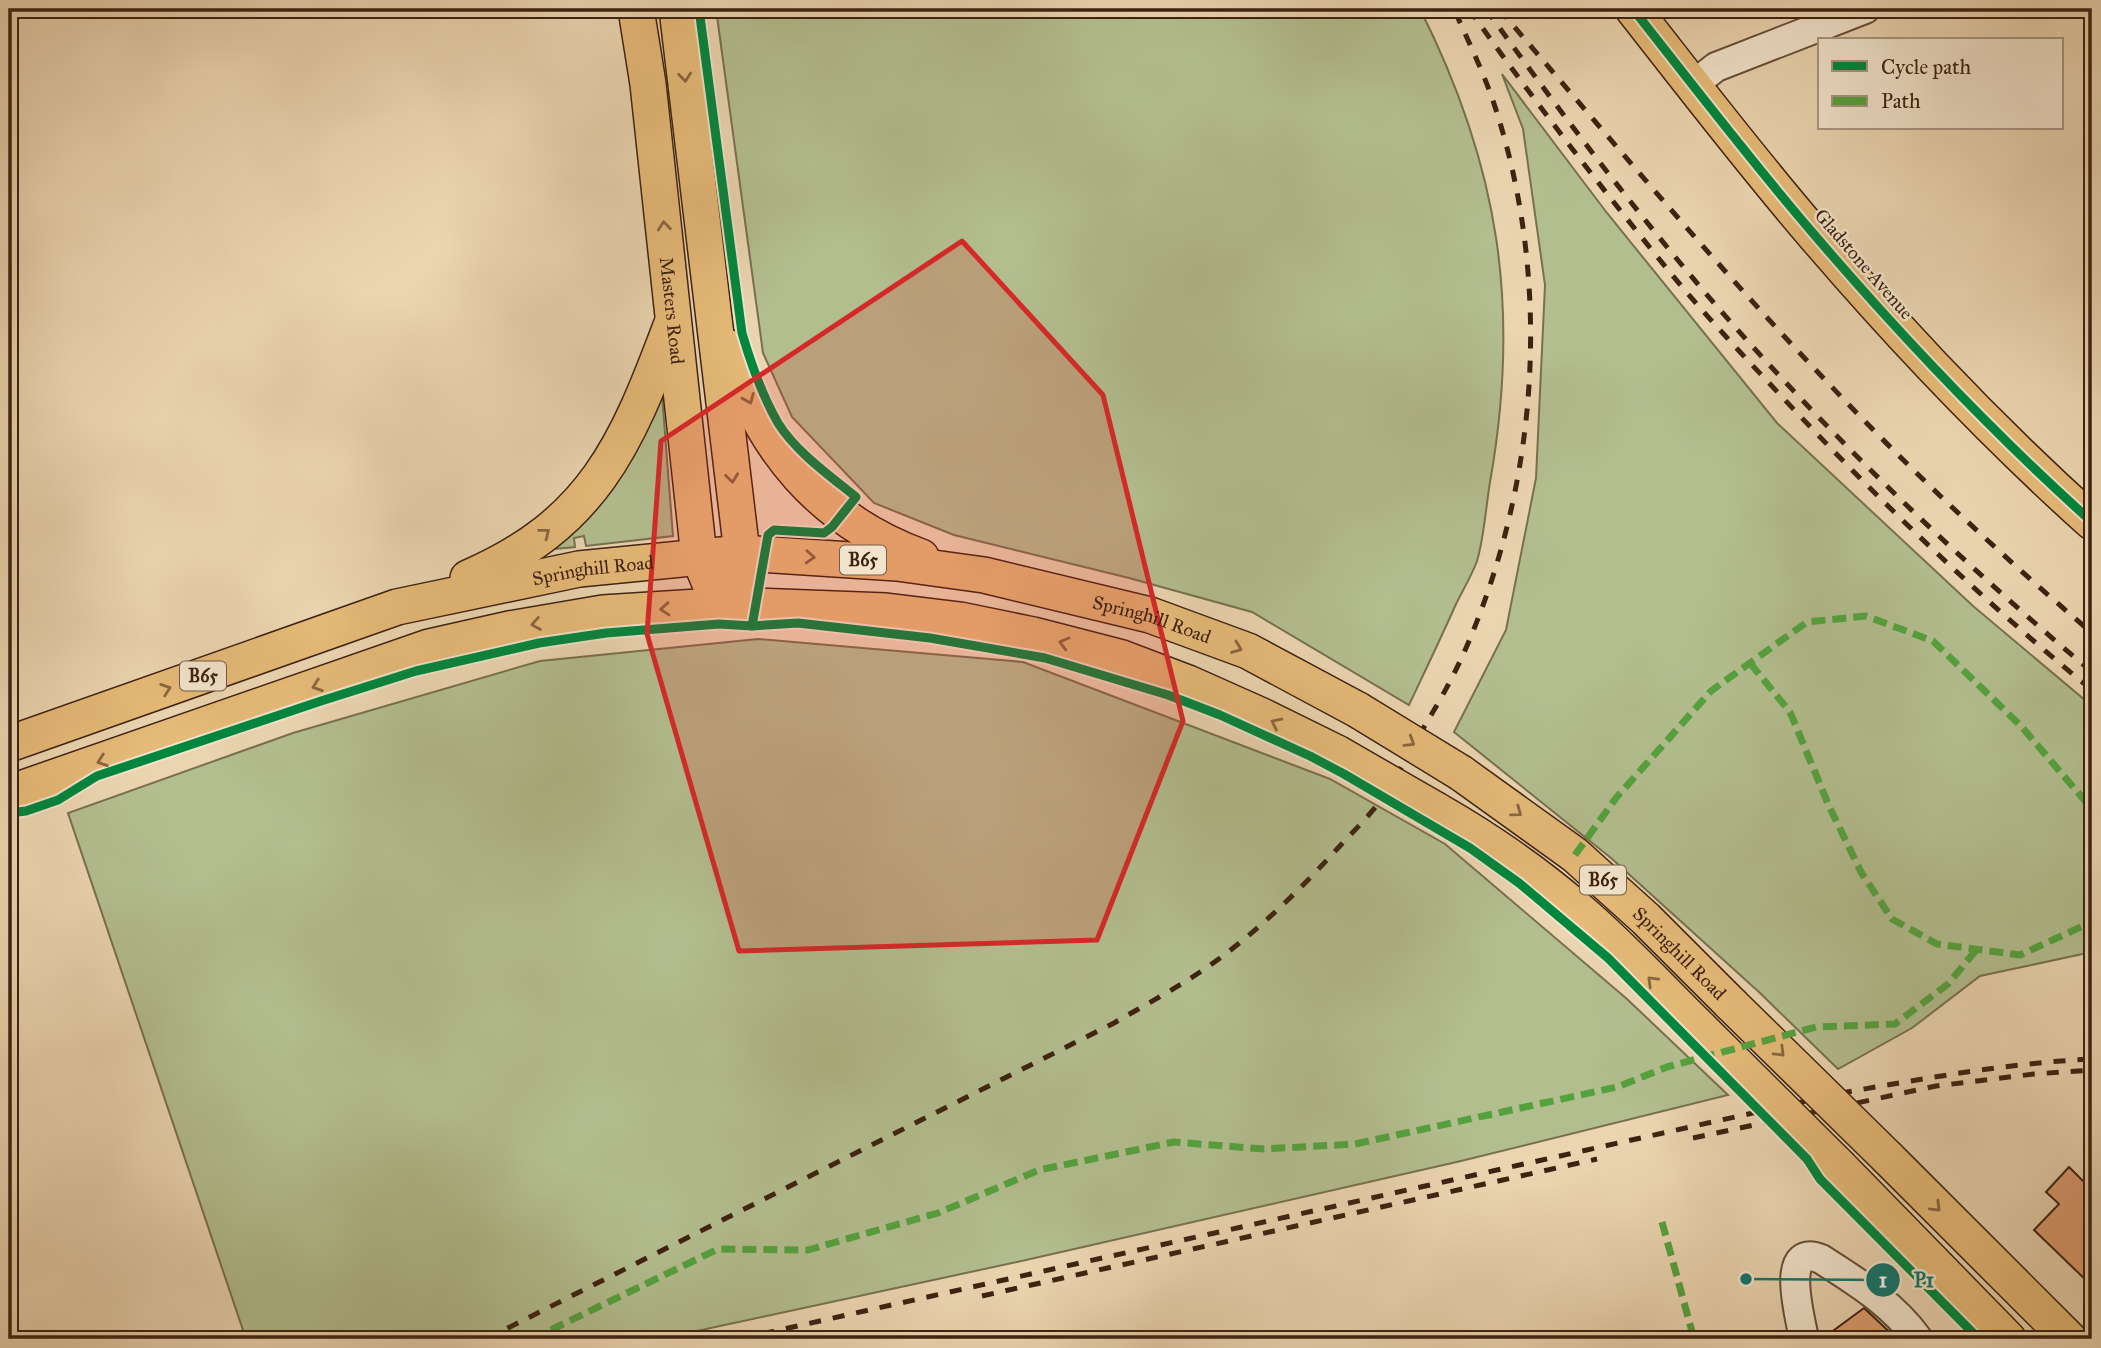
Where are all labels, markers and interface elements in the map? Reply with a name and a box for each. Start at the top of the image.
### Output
legend [1818,38,2062,130]
text: Cycle path [1881,54,1972,80]
one-way arrow [677,71,692,82]
text: Path [1881,88,1921,114]
street label: Gladstone Avenue [1810,204,1918,324]
one-way arrow [657,220,672,231]
street label: Masters Road [655,256,690,366]
one-way arrow [741,392,755,405]
one-way arrow [725,472,740,484]
one-way arrow [537,529,549,542]
road number: B65 [840,546,886,574]
one-way arrow [805,549,816,564]
street label: Springhill Road [530,550,655,590]
street label: Springhill Road [1091,590,1215,648]
one-way arrow [659,601,670,616]
one-way arrow [530,616,542,631]
one-way arrow [1058,637,1070,651]
one-way arrow [1230,639,1242,653]
road number: B65 [180,662,226,690]
one-way arrow [312,678,324,692]
one-way arrow [159,683,171,697]
one-way arrow [1271,717,1283,731]
one-way arrow [1402,733,1415,746]
one-way arrow [97,753,109,767]
one-way arrow [1509,804,1522,816]
road number: B65 [1580,866,1626,894]
street label: Springhill Road [1628,902,1732,1005]
one-way arrow [1647,976,1660,989]
one-way arrow [1772,1043,1785,1056]
one-way arrow [1928,1198,1941,1211]
callout: P1 [1865,1259,1949,1301]
text: 1 [1879,1267,1887,1293]
text: P1 [1914,1267,1934,1293]

